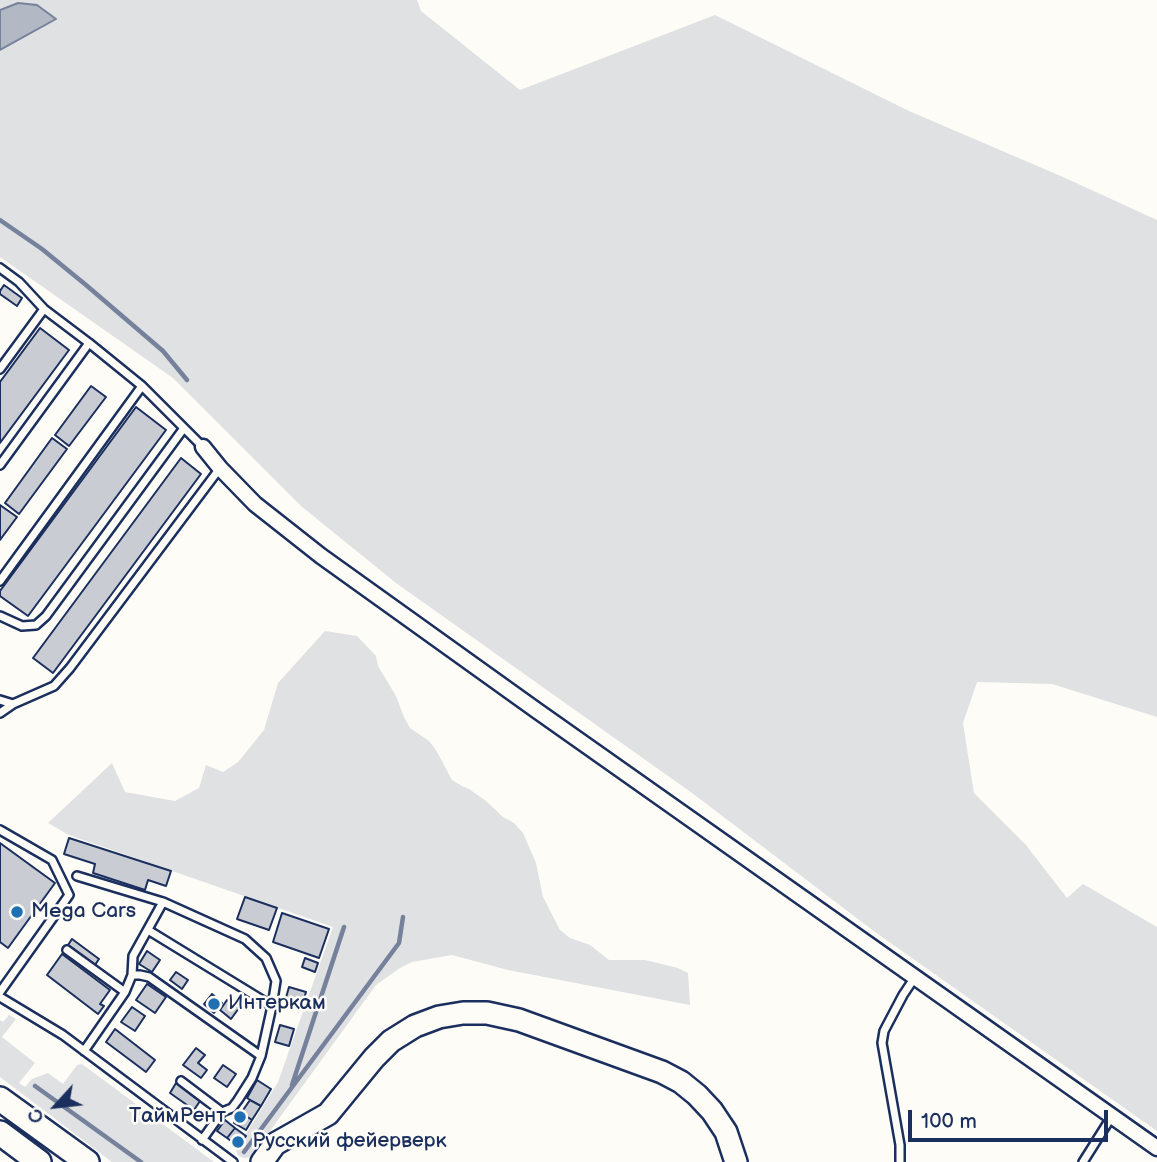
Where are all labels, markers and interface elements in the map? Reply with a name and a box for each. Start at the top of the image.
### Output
place label: Mega Cars [31,899,136,925]
marker: Mega Cars [9,904,25,920]
place label: Интеркам [228,991,326,1017]
marker: Интеркам [206,996,222,1012]
north arrow [21,1071,91,1141]
scale bar [912,1096,1112,1140]
place label: ТаймРент [129,1104,226,1130]
text: С [24,1105,50,1127]
marker: ТаймРент [232,1109,248,1125]
text: 100 m [921,1109,977,1134]
place label: Русский фейерверк [252,1129,447,1155]
marker: Русский фейерверк [230,1134,246,1150]

